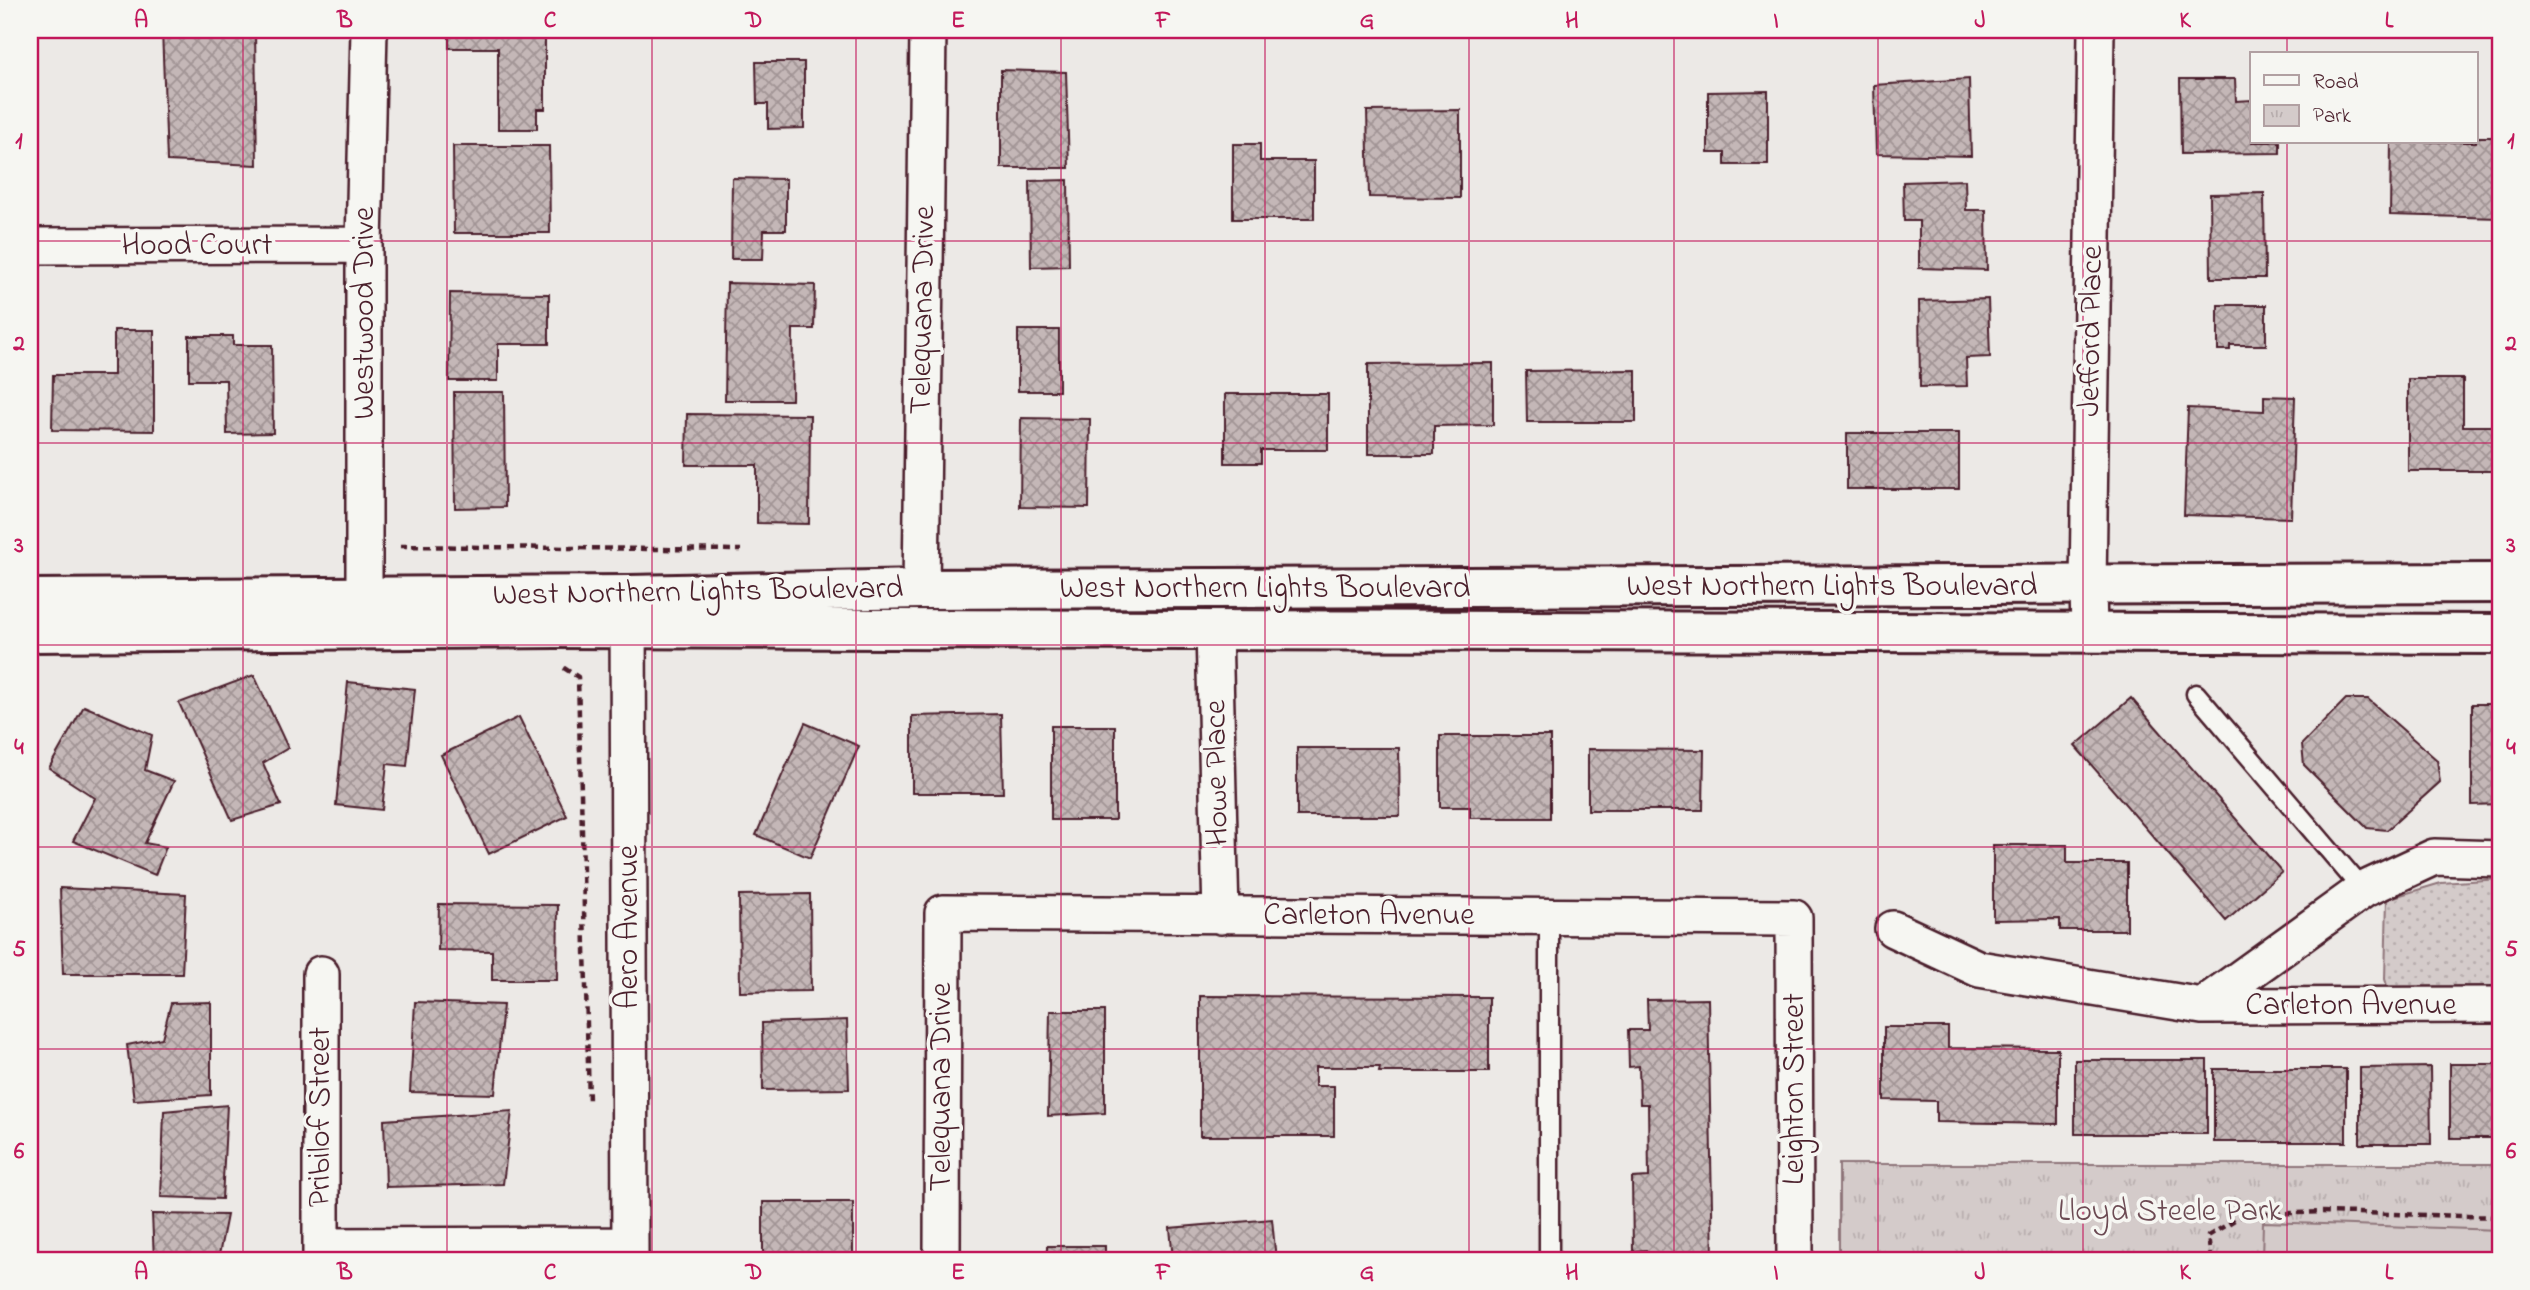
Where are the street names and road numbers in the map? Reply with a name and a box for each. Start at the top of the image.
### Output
street label: Telequana Drive [899,204,949,415]
street label: Westwood Drive [342,206,389,419]
street label: Hood Court [122,223,273,270]
street label: Jefford Place [2067,244,2117,417]
street label: West Northern Lights Boulevard [1627,564,2037,611]
street label: West Northern Lights Boulevard [492,566,904,620]
street label: West Northern Lights Boulevard [1060,566,1470,613]
street label: Howe Place [1193,699,1243,847]
street label: Aero Avenue [606,844,653,1009]
street label: Carleton Avenue [1263,893,1475,940]
street label: Telequana Drive [919,982,966,1192]
street label: Carleton Avenue [2245,983,2457,1030]
street label: Leighton Street [1772,993,1819,1185]
street label: Pribilof Street [298,1027,345,1207]

